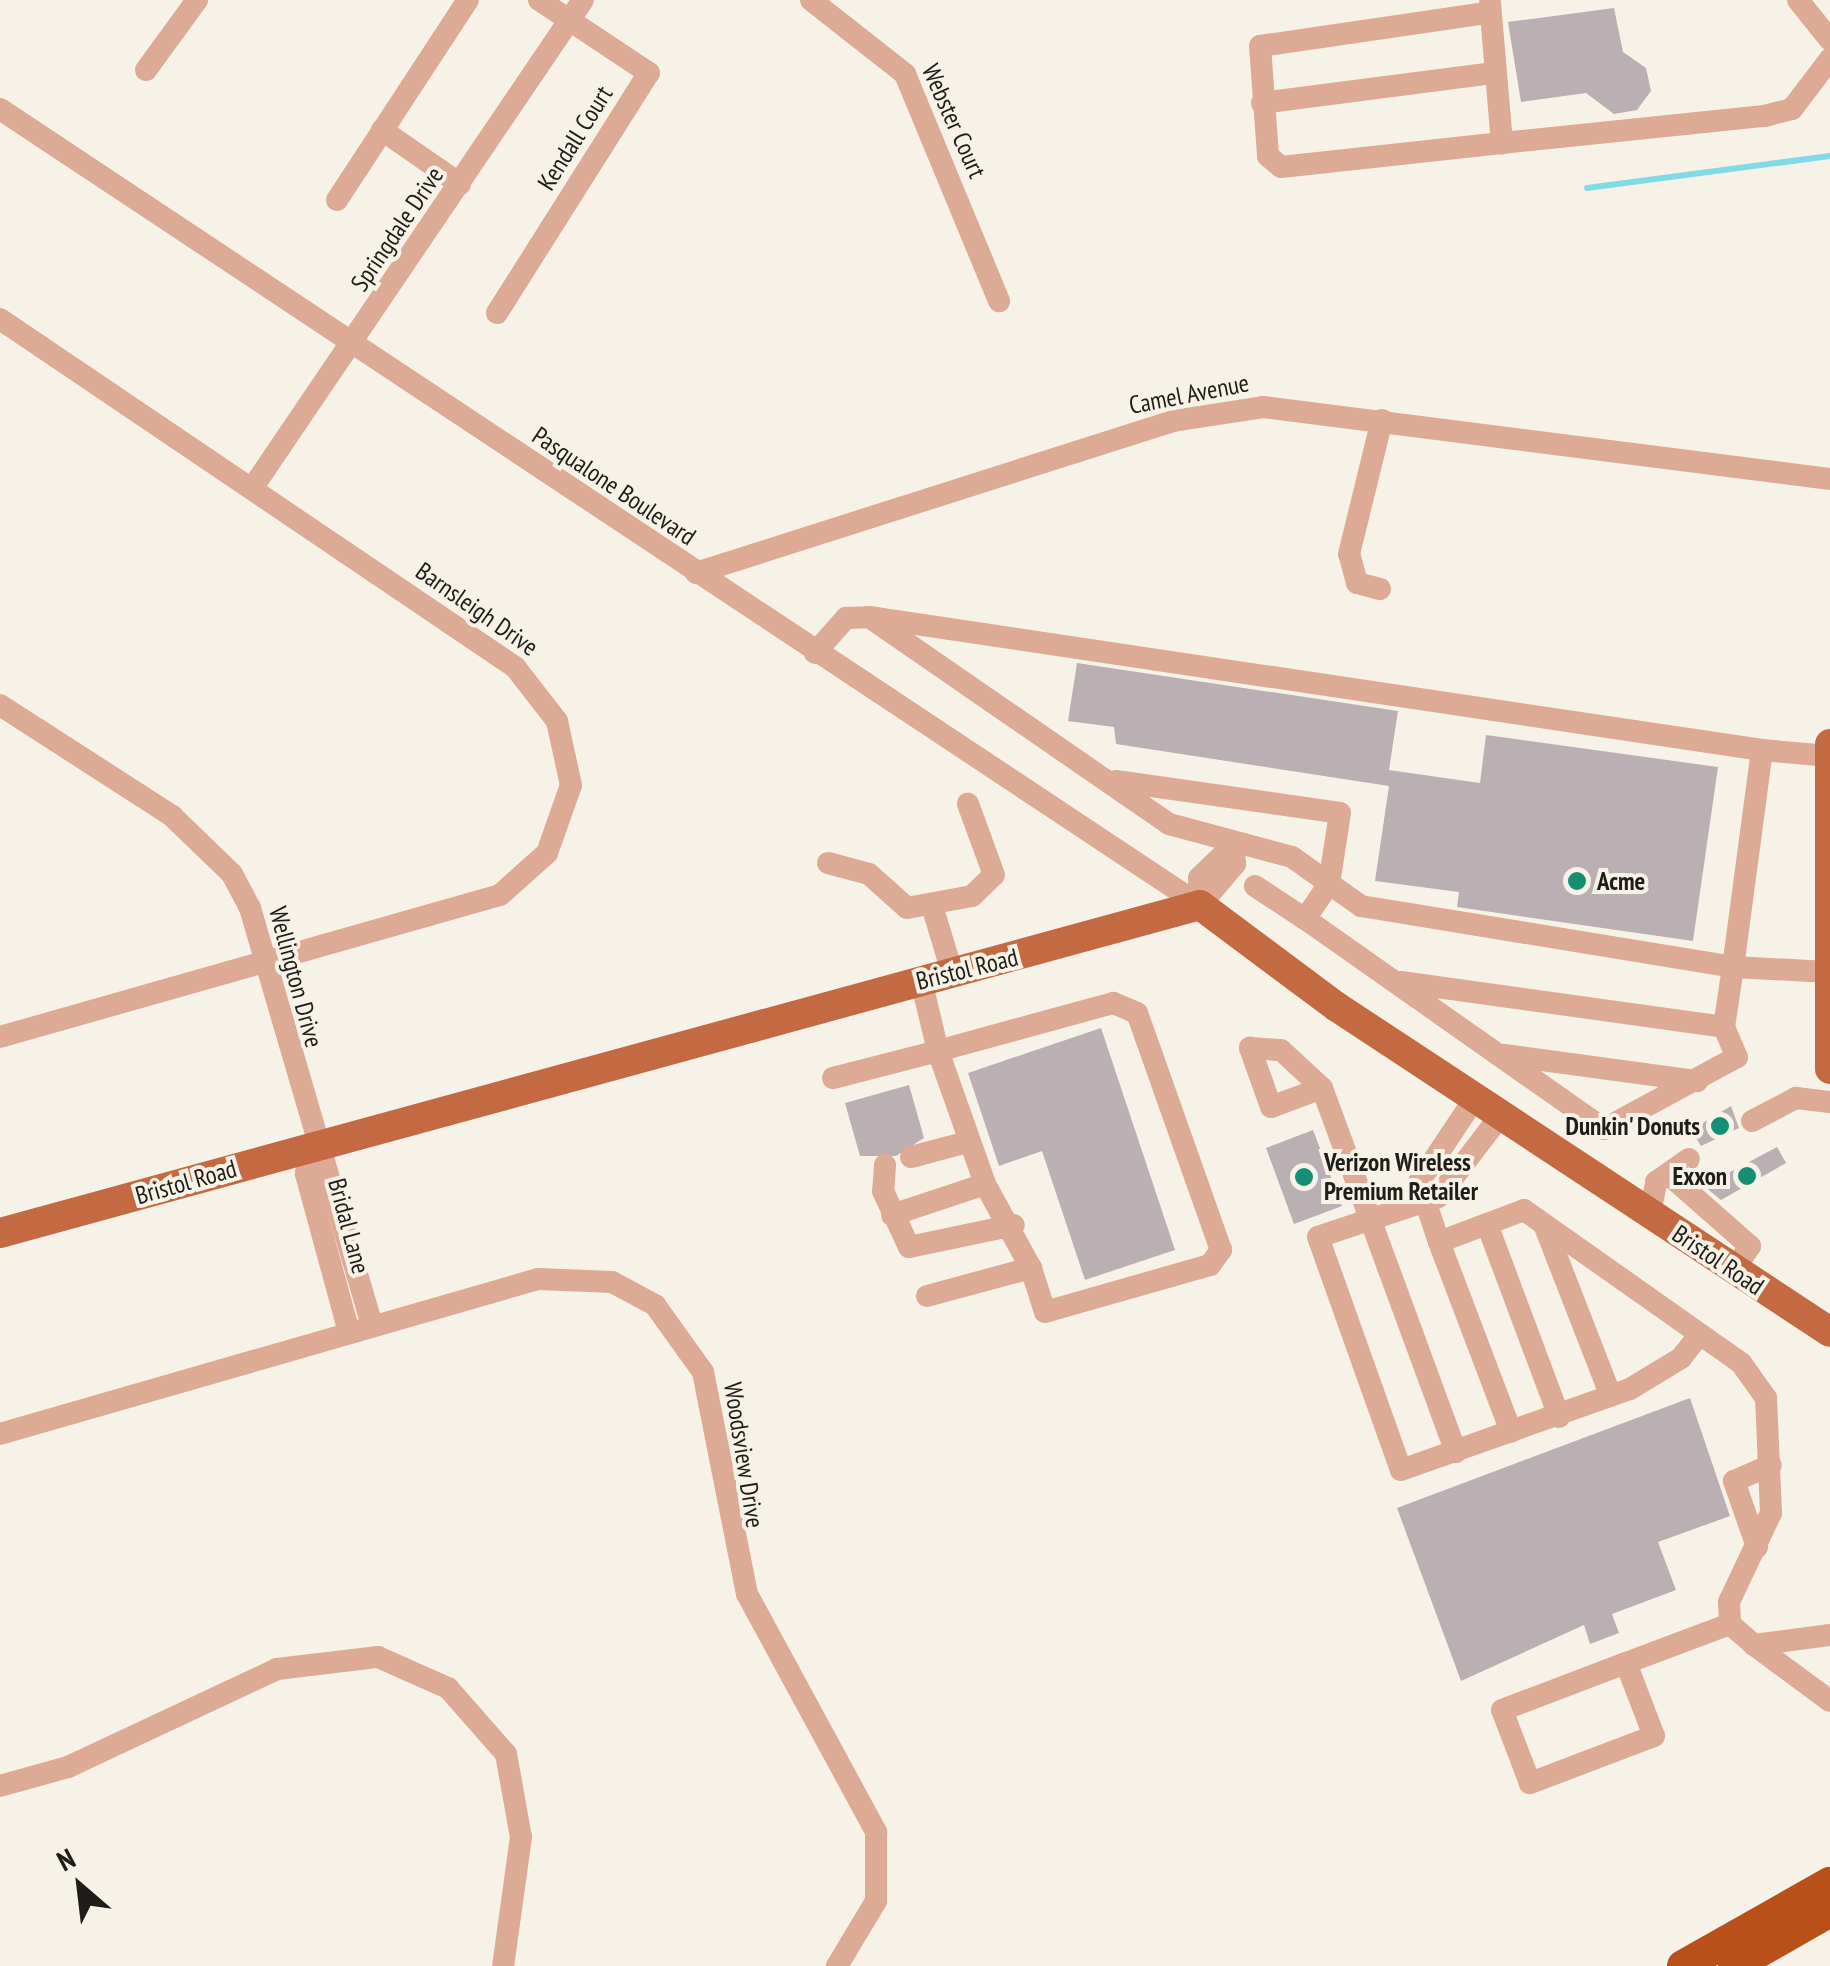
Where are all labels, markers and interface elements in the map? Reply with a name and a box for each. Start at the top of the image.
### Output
street label: Webster Court [916,59,992,183]
street label: Kendall Court [531,80,619,196]
street label: Springdale Drive [344,161,450,297]
street label: Camel Avenue [1126,368,1252,420]
street label: Pasqualone Boulevard [527,420,701,552]
street label: Barnsleigh Drive [410,556,544,662]
place label: Acme [1597,866,1645,896]
marker: Acme [1566,870,1588,892]
street label: Wellington Drive [263,903,329,1051]
street label: Bristol Road [913,942,1021,996]
place label: Dunkin' Donuts [1564,1111,1700,1141]
marker: Dunkin' Donuts [1709,1115,1731,1137]
place label: Verizon Wireless Premium Retailer [1324,1148,1478,1207]
street label: Bristol Road [132,1153,240,1211]
place label: Exxon [1673,1161,1727,1191]
marker: Exxon [1736,1165,1758,1187]
marker: Verizon Wireless Premium Retailer [1293,1166,1315,1188]
street label: Bridal Lane [322,1175,376,1277]
street label: Bristol Road [1667,1219,1769,1301]
street label: Woodsview Drive [718,1380,770,1530]
north arrow [30,1836,130,1936]
text: N [50,1839,81,1879]

